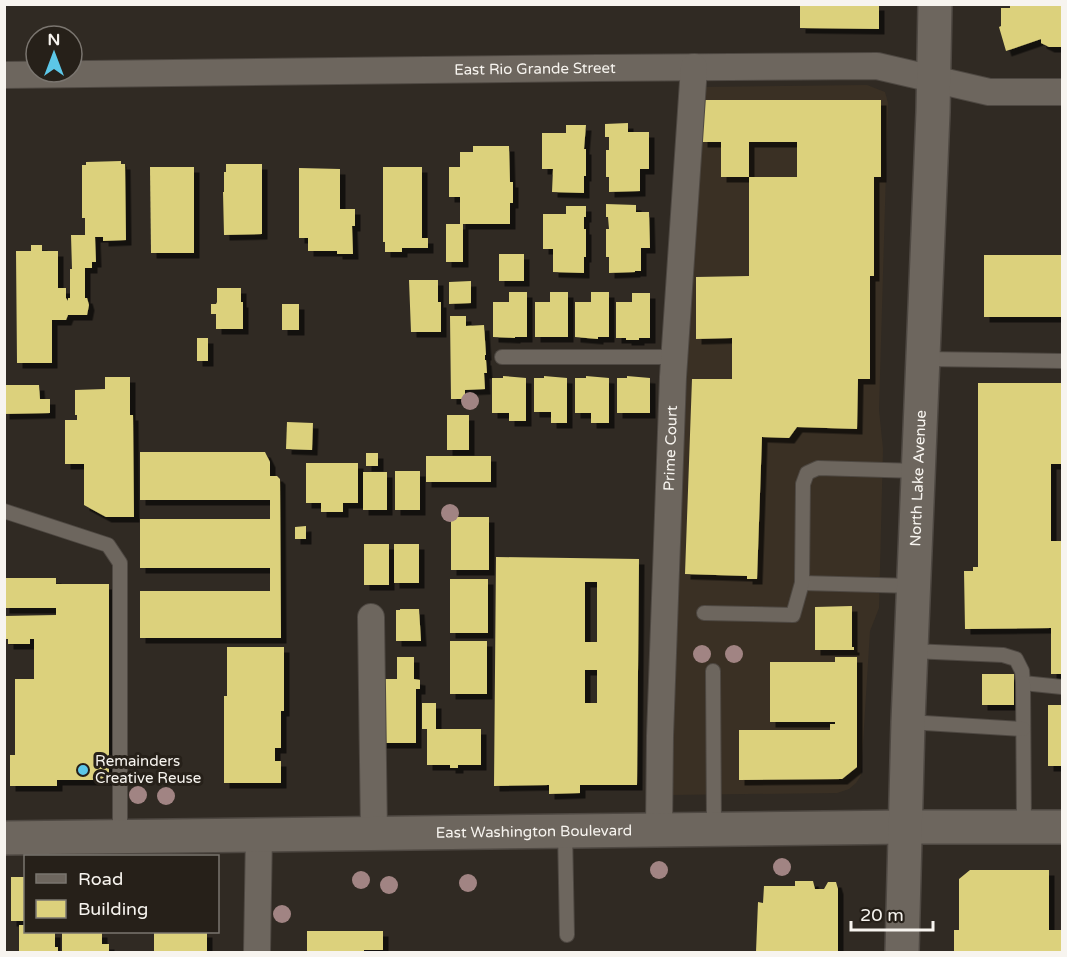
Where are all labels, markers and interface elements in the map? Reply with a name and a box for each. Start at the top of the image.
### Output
north arrow [24,24,84,84]
text: N [48,30,60,50]
street label: East Rio Grande Street [454,59,616,79]
street label: Prime Court [660,405,681,491]
street label: North Lake Avenue [906,410,930,547]
place label: Remainders Creative Reuse [95,752,201,787]
marker: Remainders Creative Reuse [76,763,90,777]
street label: East Washington Boulevard [436,821,632,842]
legend [24,855,219,933]
text: Road [78,868,123,890]
scale bar [851,894,934,932]
text: Building [78,898,148,920]
text: 20 m [860,904,904,926]

